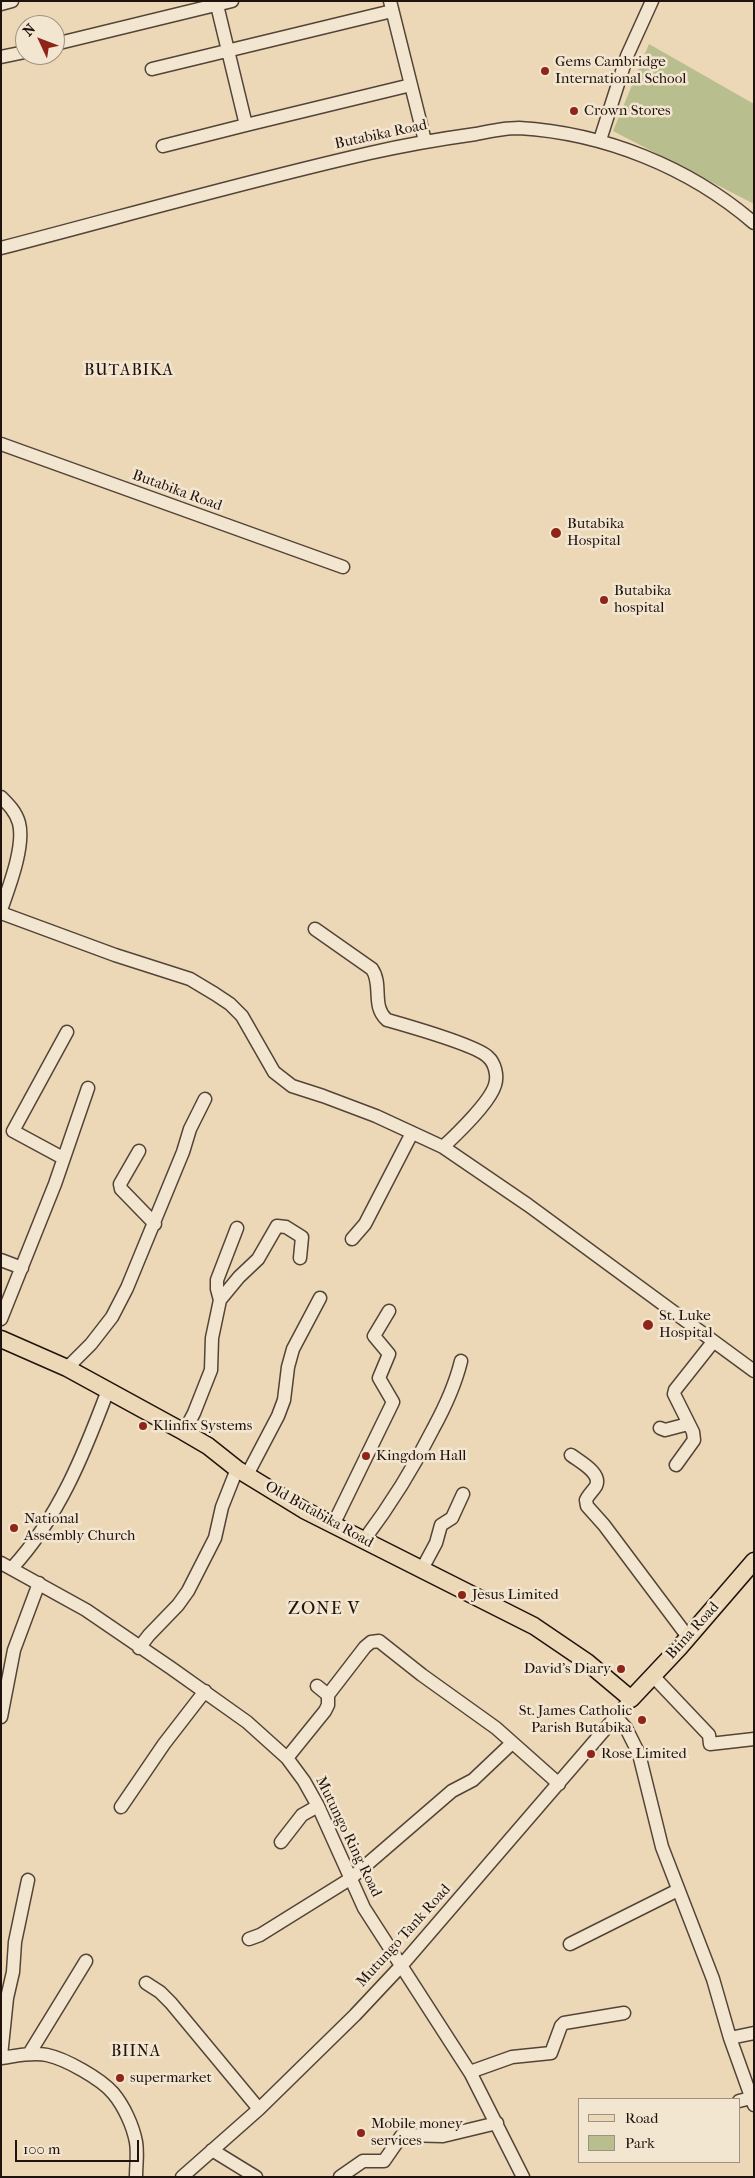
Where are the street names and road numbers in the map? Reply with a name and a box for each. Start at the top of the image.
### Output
street label: Butabika Road [333,116,429,154]
street label: Butabika Road [130,466,224,516]
street label: Old Butabika Road [262,1478,376,1552]
street label: Biina Road [663,1599,723,1663]
street label: Mutungo Ring Road [311,1774,385,1900]
street label: Mutungo Tank Road [353,1881,455,1991]

